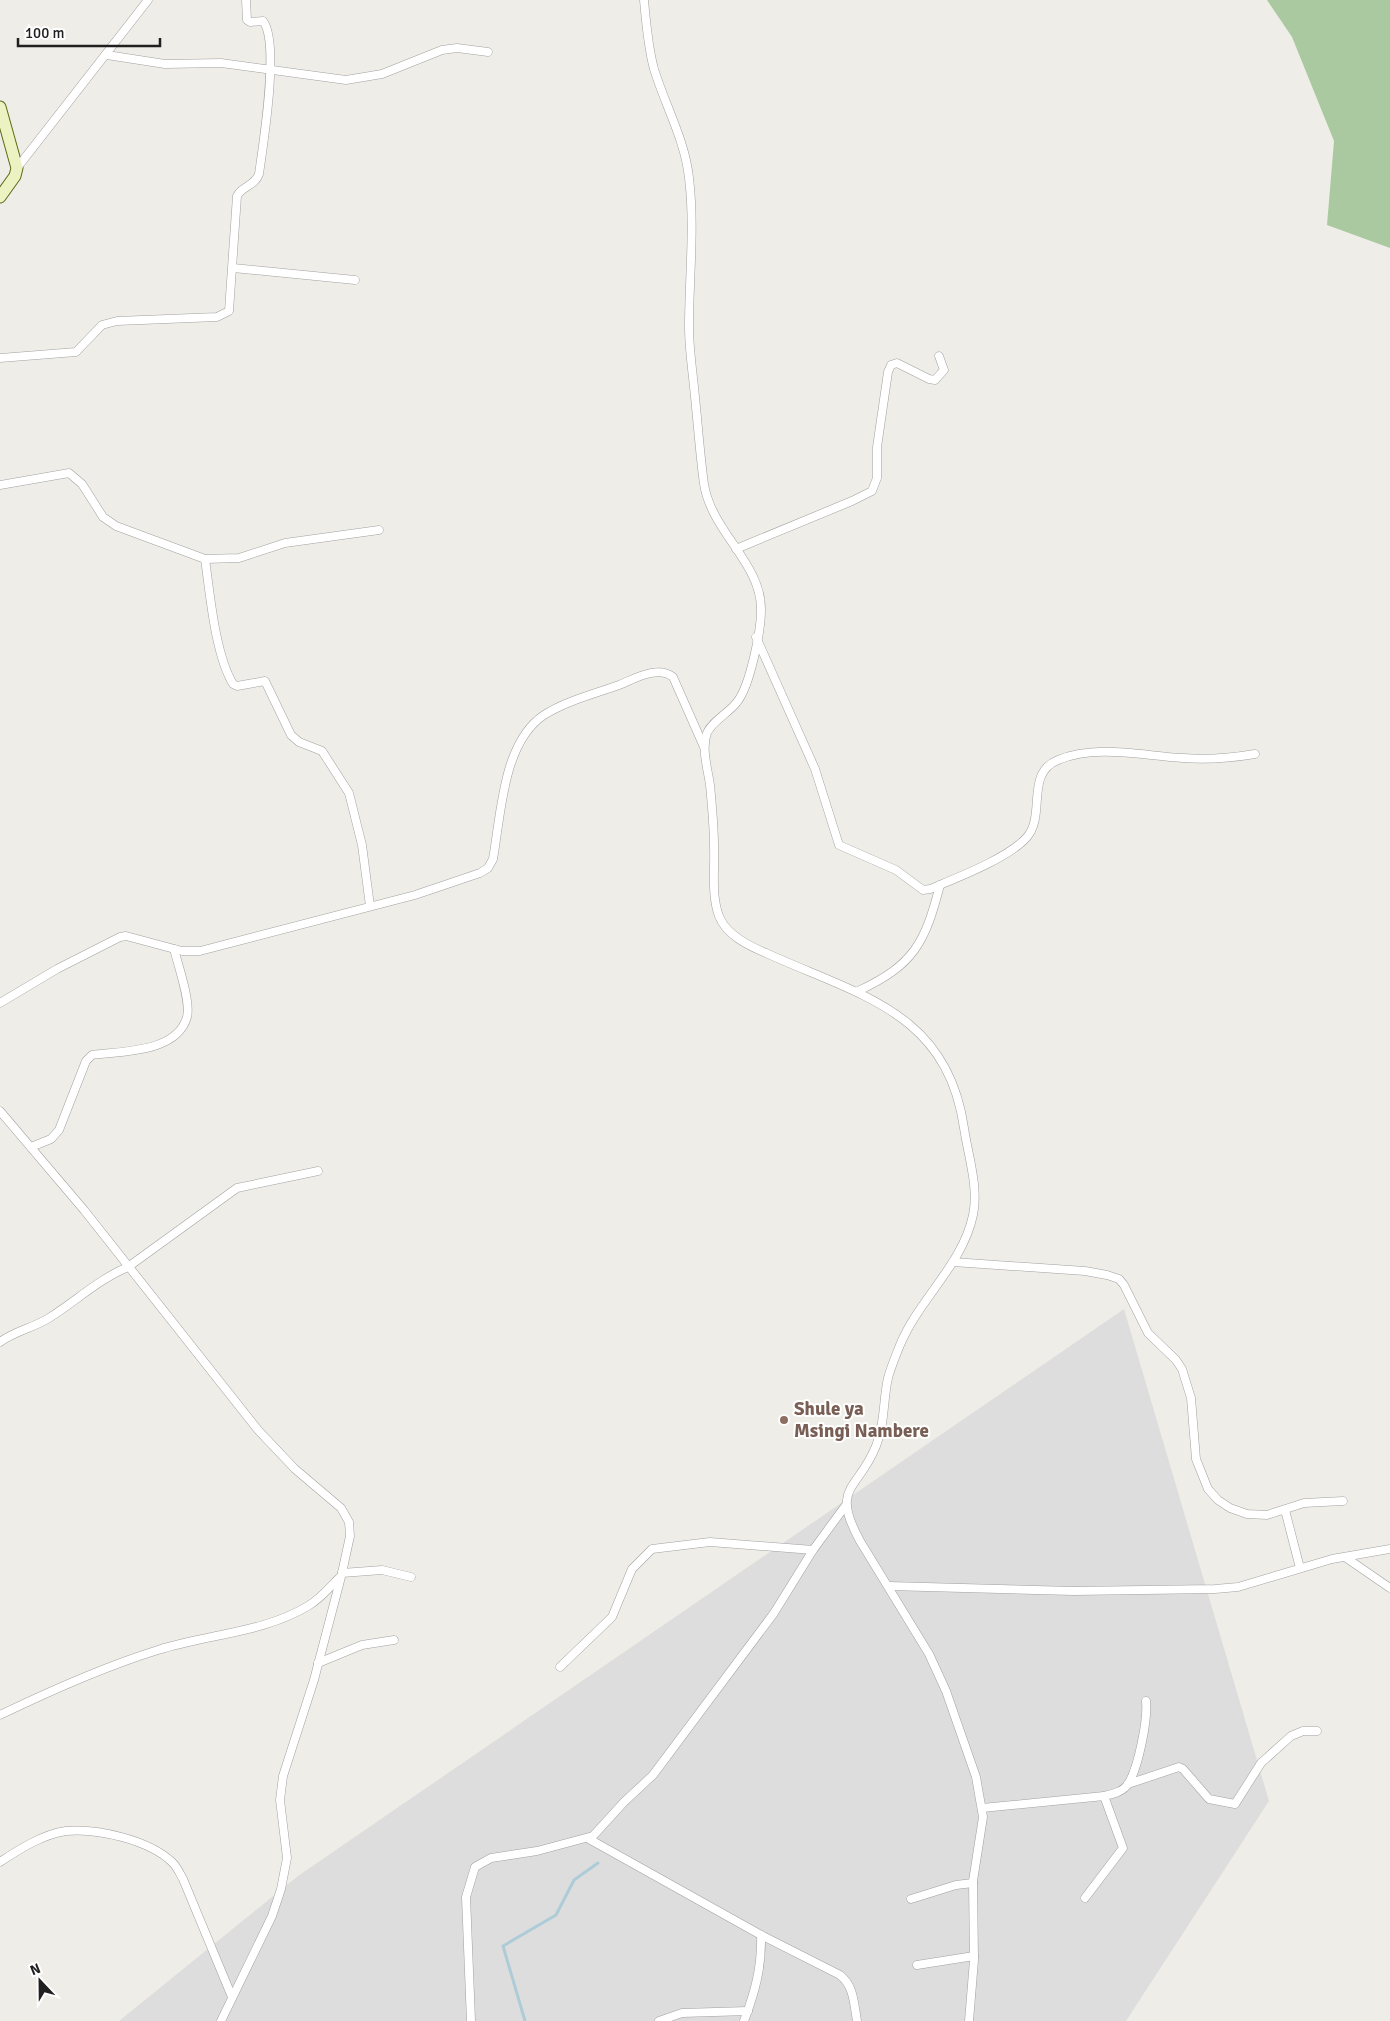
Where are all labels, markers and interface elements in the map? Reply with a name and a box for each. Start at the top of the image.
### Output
scale bar [18,15,160,47]
text: 100 m [25,24,65,42]
place label: Shule ya Msingi Nambere [794,1397,929,1443]
marker: Shule ya Msingi Nambere [778,1414,790,1426]
north arrow [15,1956,65,2006]
text: N [28,1960,43,1979]

